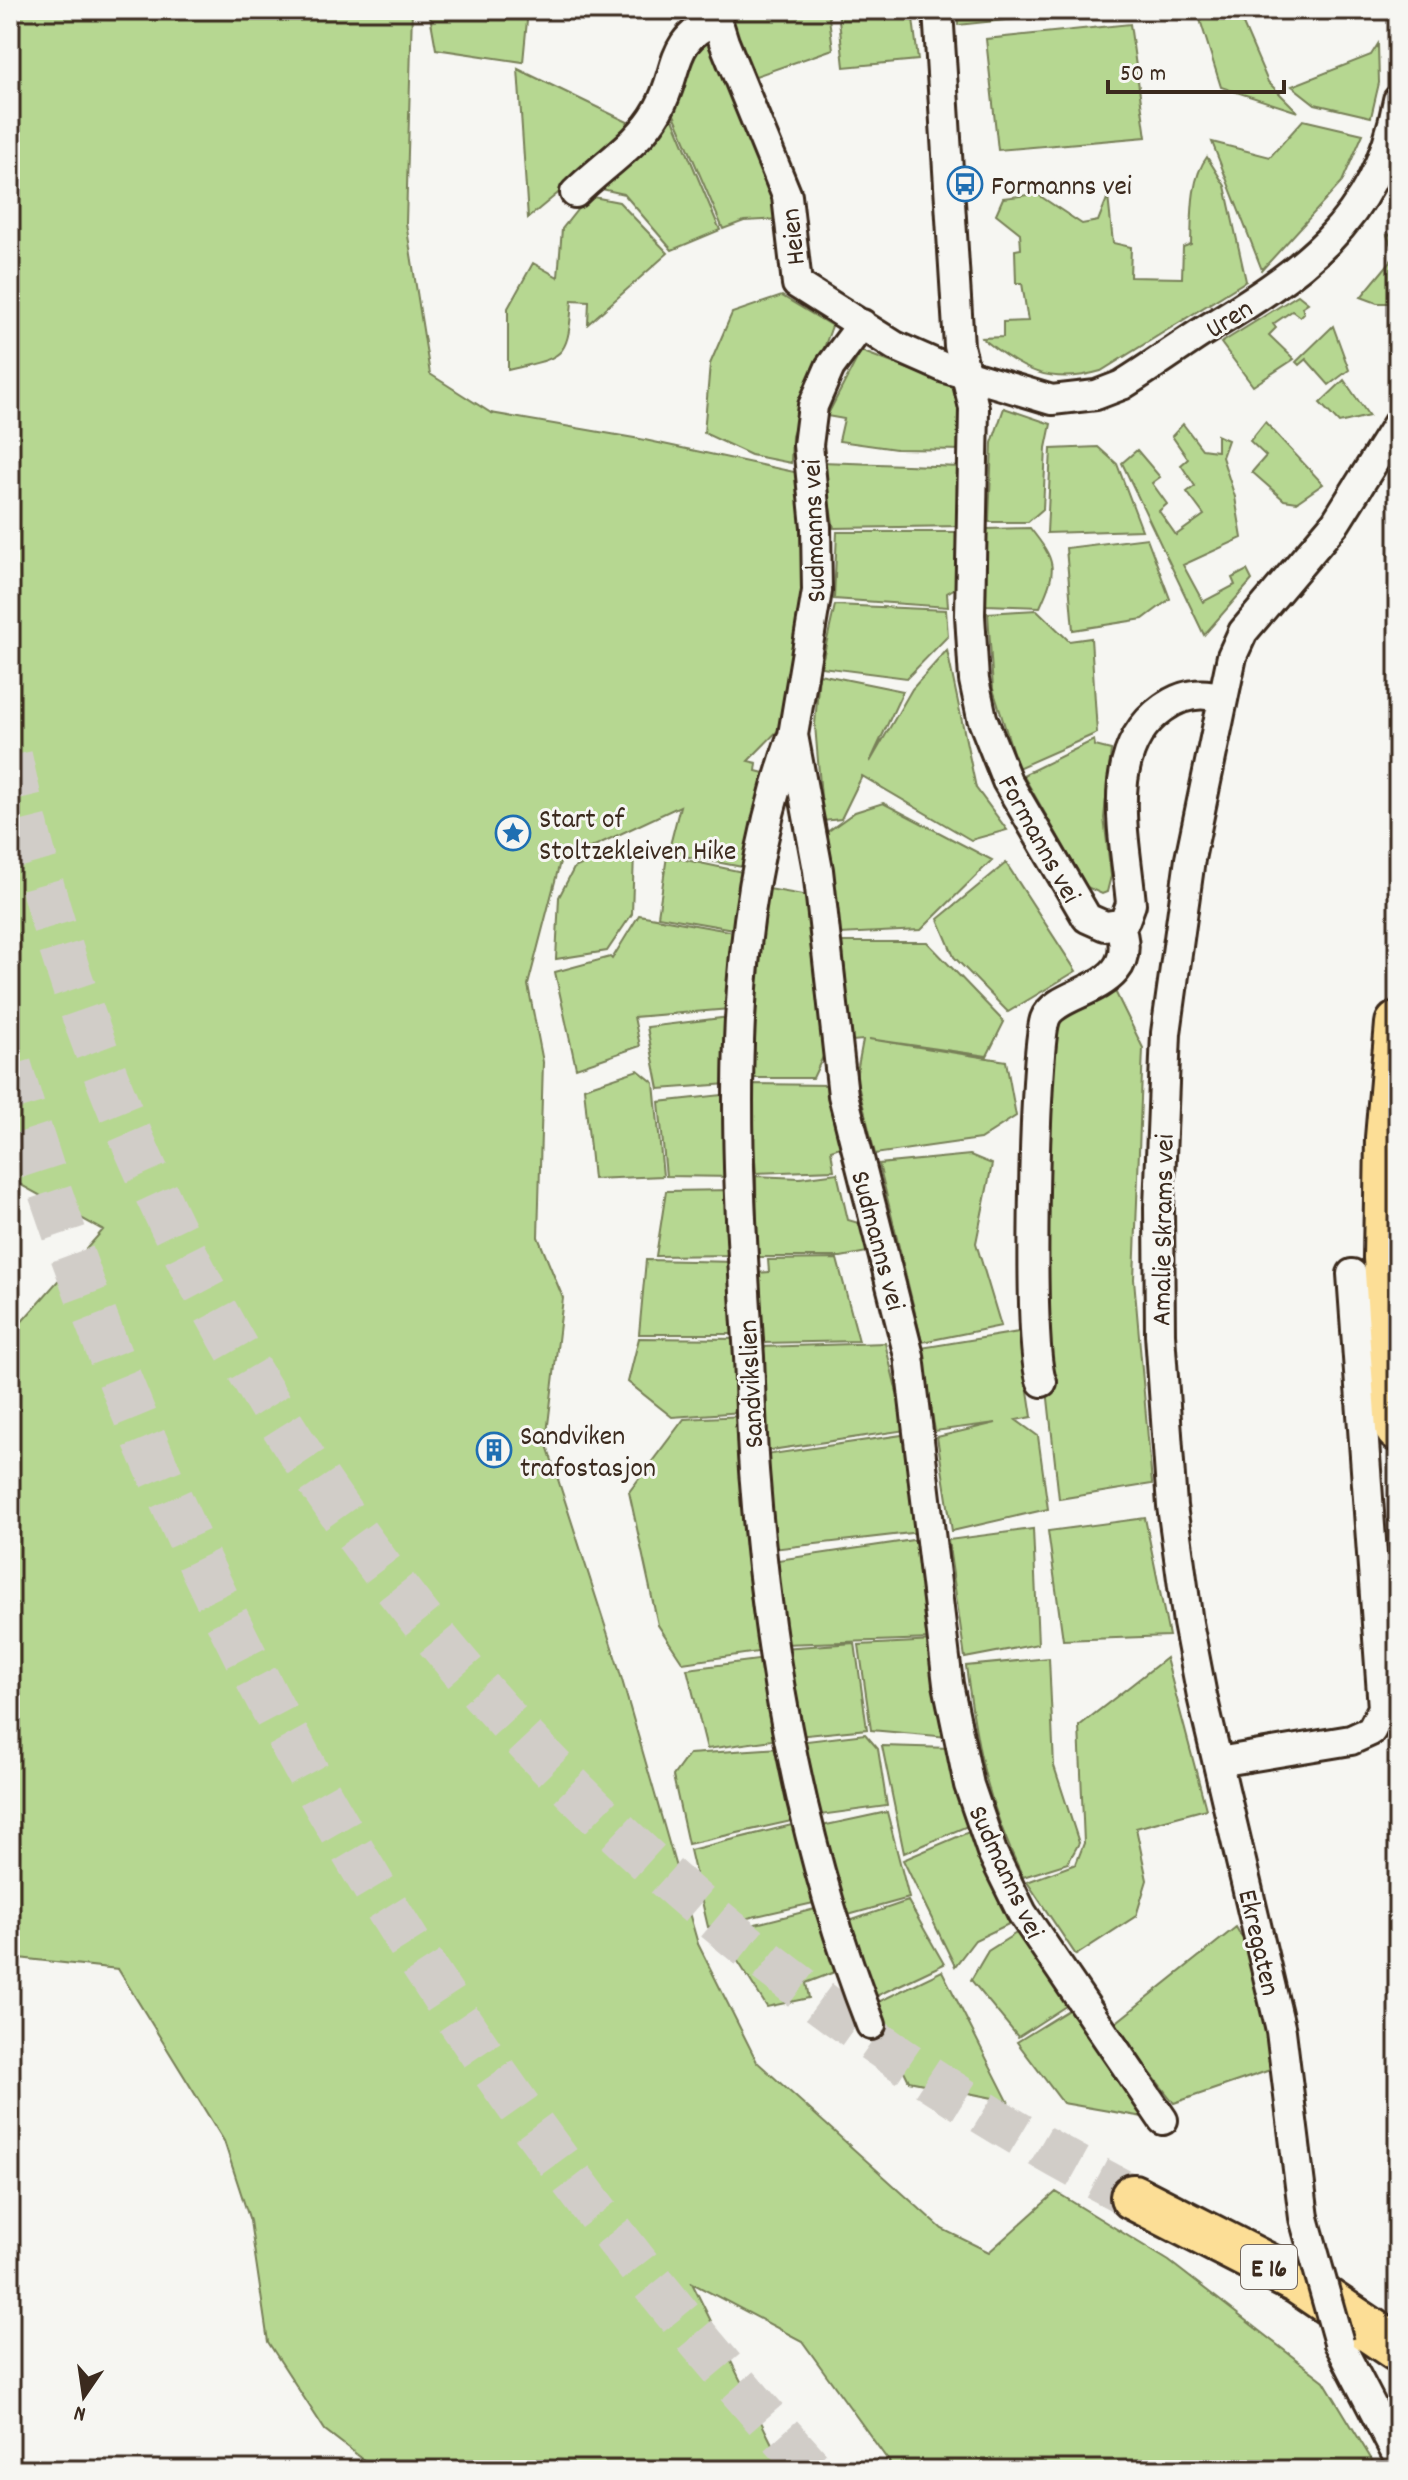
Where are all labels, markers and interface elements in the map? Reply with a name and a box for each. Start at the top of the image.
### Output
scale bar [1108,44,1284,94]
text: 50 m [1120,58,1166,92]
bus stop icon: Formanns vei [946,165,984,203]
place label: Formanns vei [991,169,1132,209]
street label: Heien [773,206,819,267]
street label: Uren [1199,291,1262,351]
street label: Sudmanns vei [795,459,839,603]
street label: Formanns vei [985,769,1088,912]
place label: Start of Stoltzekleiven Hike [539,802,736,874]
place icon: Start of Stoltzekleiven Hike [494,814,532,852]
street label: Amalie Skrams vei [1144,1134,1188,1326]
street label: Sudmanns vei [837,1167,913,1316]
street label: Sandvikslien [731,1318,777,1449]
place label: Sandviken trafostasjon [520,1419,656,1491]
building icon: Sandviken trafostasjon [475,1431,513,1469]
street label: Sudmanns vei [955,1800,1052,1946]
street label: Ekregaten [1225,1886,1288,2000]
road number: E 16 [1241,2245,1297,2289]
north arrow [44,2356,124,2436]
text: N [71,2396,89,2428]

